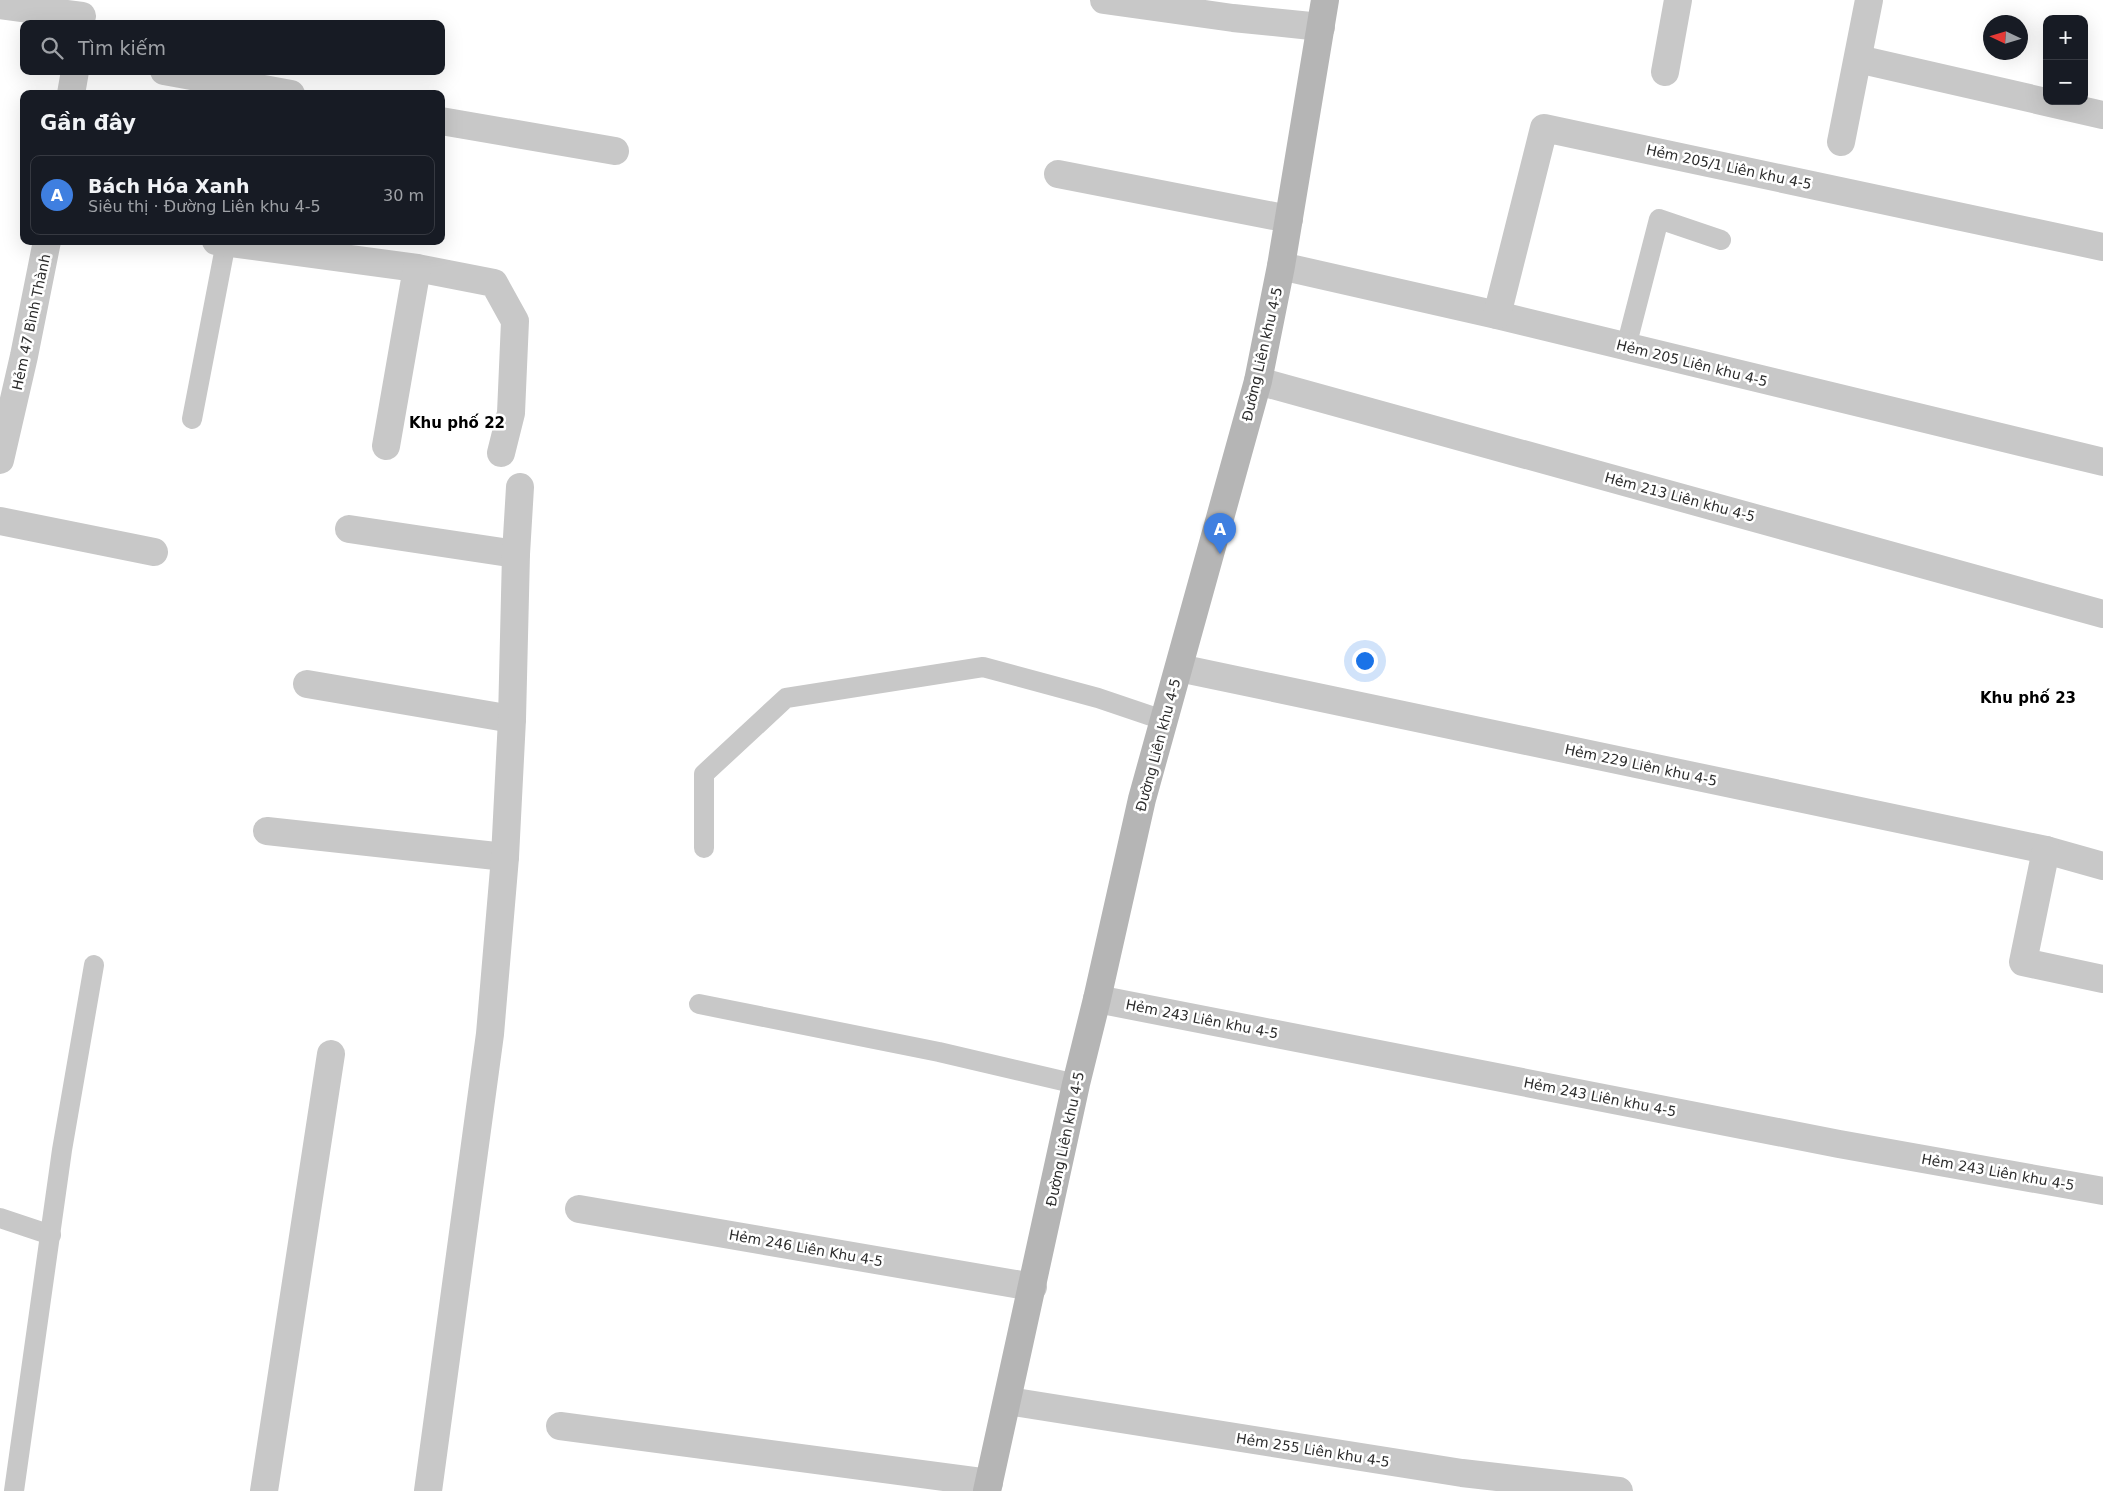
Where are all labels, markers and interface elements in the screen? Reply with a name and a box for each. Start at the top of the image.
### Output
north arrow [1983,15,2028,60]
map controls [2043,15,2088,105]
button: + [2043,15,2088,60]
search box [20,20,445,75]
icon: search [38,34,66,62]
text: Tìm kiếm [78,37,166,59]
button: − [2043,60,2088,105]
text: Gần đây [40,111,136,135]
street label: Hẻm 205/1 Liên khu 4-5 [1645,142,1813,192]
text: Bách Hóa Xanh [88,175,250,197]
text: A [51,186,63,205]
text: 30 m [383,186,424,205]
text: Siêu thị · Đường Liên khu 4-5 [88,197,321,216]
street label: Hẻm 47 Bình Thành [9,252,53,392]
street label: Đường Liên khu 4-5 [1239,285,1285,423]
street label: Hẻm 205 Liên khu 4-5 [1615,336,1769,390]
district label: Khu phố 22 [409,413,505,432]
street label: Hẻm 213 Liên khu 4-5 [1603,469,1757,525]
pin: A [1204,513,1236,554]
your location [1352,648,1378,674]
street label: Đường Liên khu 4-5 [1133,677,1183,813]
district label: Khu phố 23 [1980,688,2076,707]
street label: Hẻm 229 Liên khu 4-5 [1563,741,1719,789]
street label: Hẻm 243 Liên khu 4-5 [1124,996,1280,1042]
street label: Đường Liên khu 4-5 [1043,1070,1087,1208]
street label: Hẻm 243 Liên khu 4-5 [1522,1074,1678,1120]
street label: Hẻm 243 Liên khu 4-5 [1920,1151,2076,1193]
street label: Hẻm 246 Liên Khu 4-5 [728,1227,884,1269]
street label: Hẻm 255 Liên khu 4-5 [1235,1430,1391,1470]

